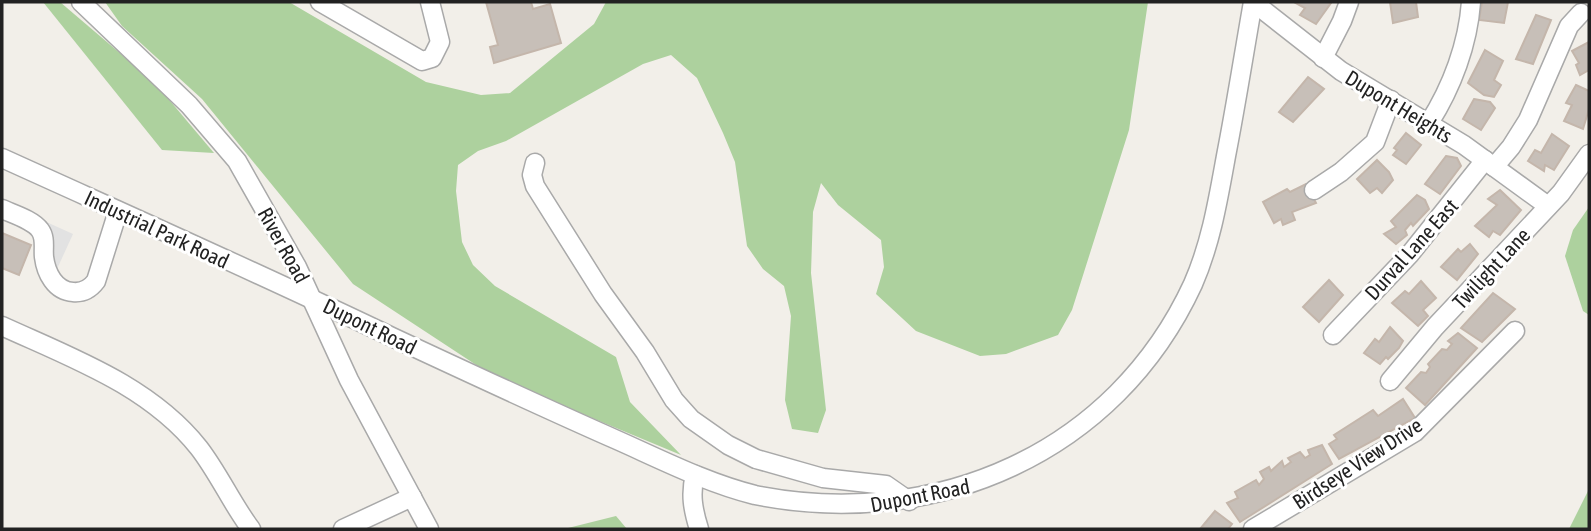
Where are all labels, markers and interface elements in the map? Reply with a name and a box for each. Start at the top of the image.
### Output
street label: Dupont Heights [1341,65,1457,147]
street label: Industrial Park Road [81,185,233,273]
street label: Durval Lane East [1359,194,1463,304]
street label: River Road [254,203,314,287]
street label: Twilight Lane [1447,223,1535,313]
street label: Dupont Road [319,293,421,359]
street label: Birdseye View Drive [1288,412,1426,514]
street label: Dupont Road [868,474,972,516]

